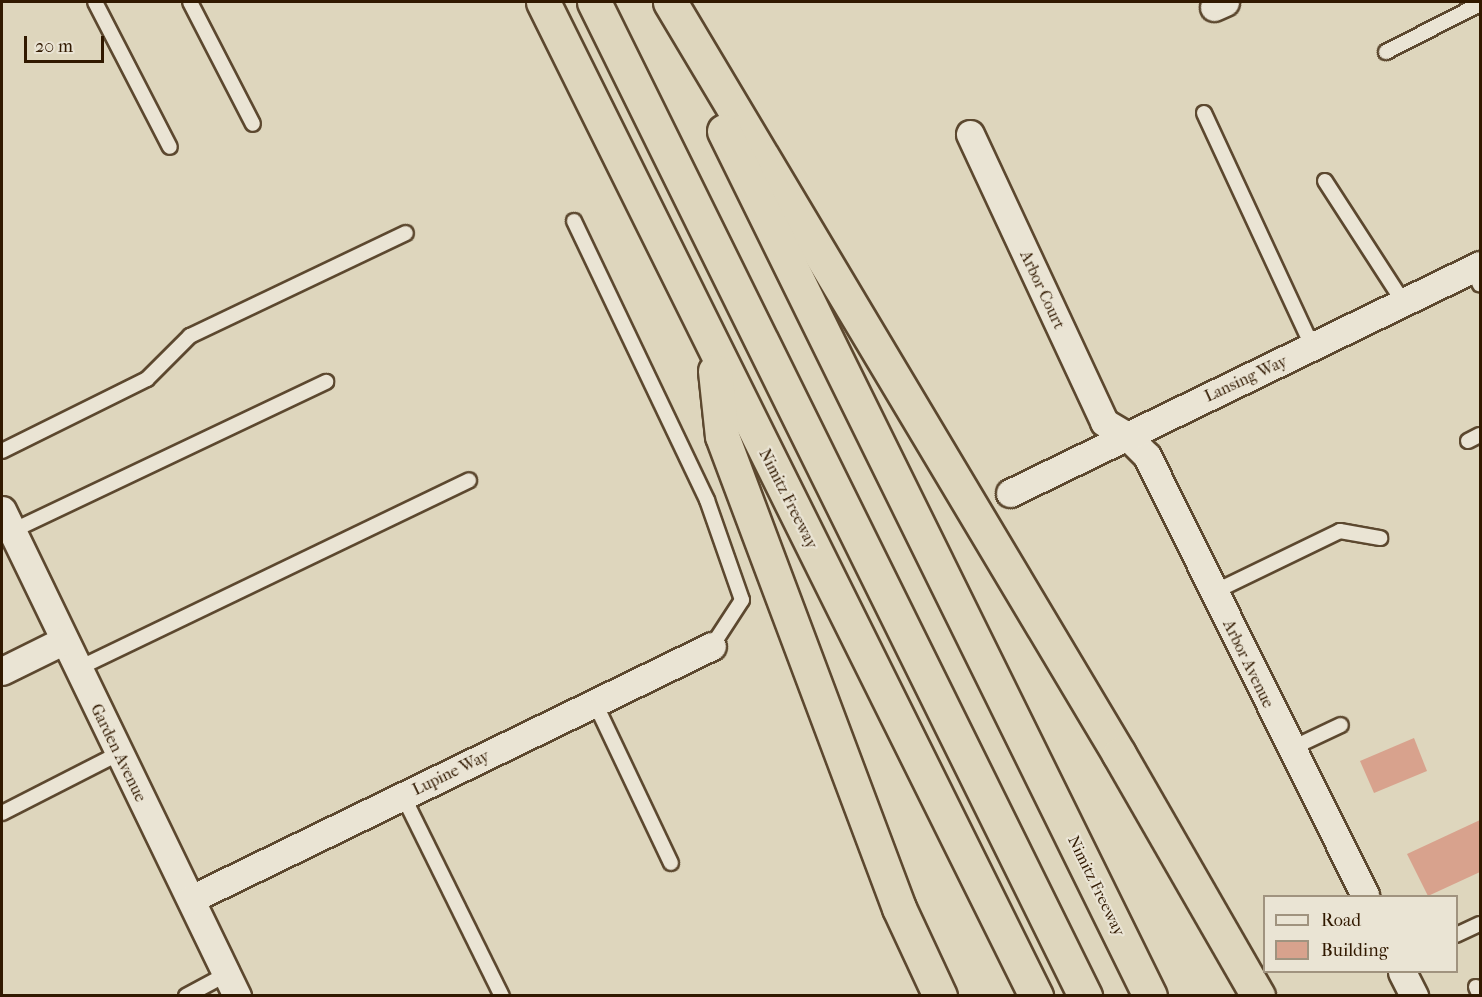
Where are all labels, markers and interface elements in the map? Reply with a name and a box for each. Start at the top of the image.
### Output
scale bar [27,24,106,62]
text: 20 m [35,36,73,57]
street label: Arbor Court [1016,248,1068,332]
street label: Lansing Way [1202,352,1290,406]
street label: Nimitz Freeway [755,446,821,552]
street label: Arbor Avenue [1218,617,1278,711]
street label: Garden Avenue [86,701,150,805]
street label: Lupine Way [410,746,492,800]
street label: Nimitz Freeway [1063,833,1129,939]
legend [1263,895,1458,973]
text: Road [1321,910,1361,931]
text: Building [1321,940,1388,961]

